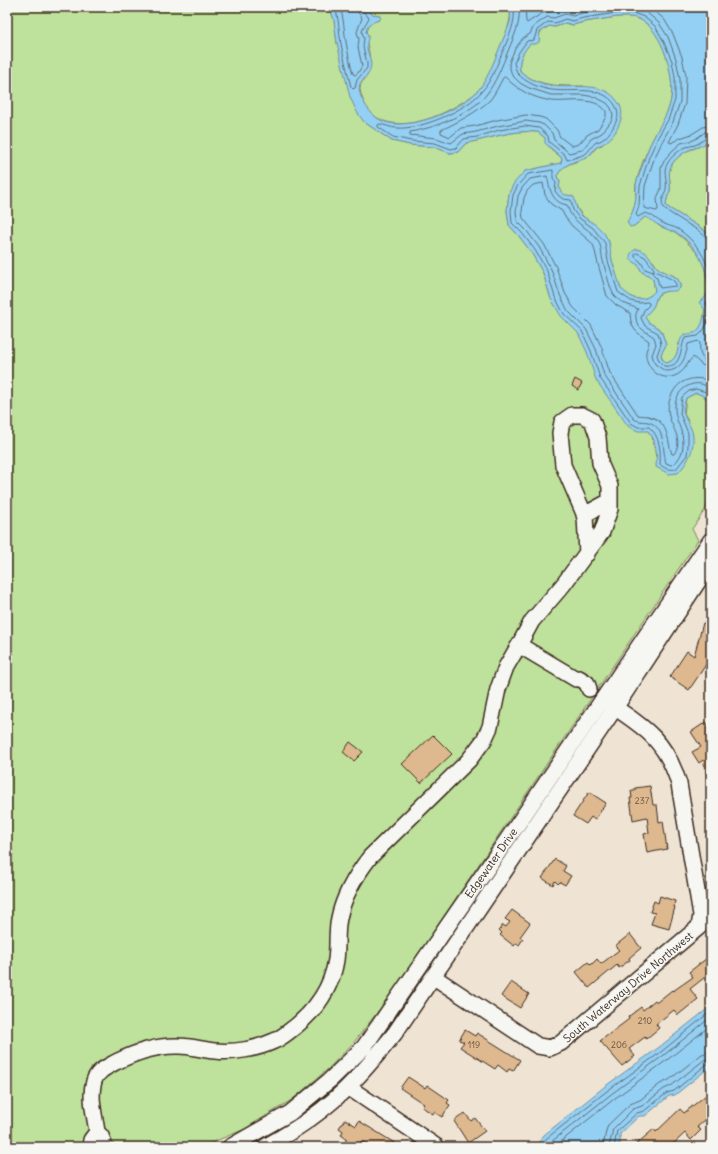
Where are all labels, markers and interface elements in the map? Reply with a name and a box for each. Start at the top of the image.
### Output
house number: 237 [635,795,650,806]
street label: Edgewater Drive [462,825,520,901]
street label: South Waterway Drive Northwest [560,928,696,1045]
house number: 210 [638,1015,652,1026]
house number: 119 [468,1039,480,1050]
house number: 206 [611,1039,627,1050]

